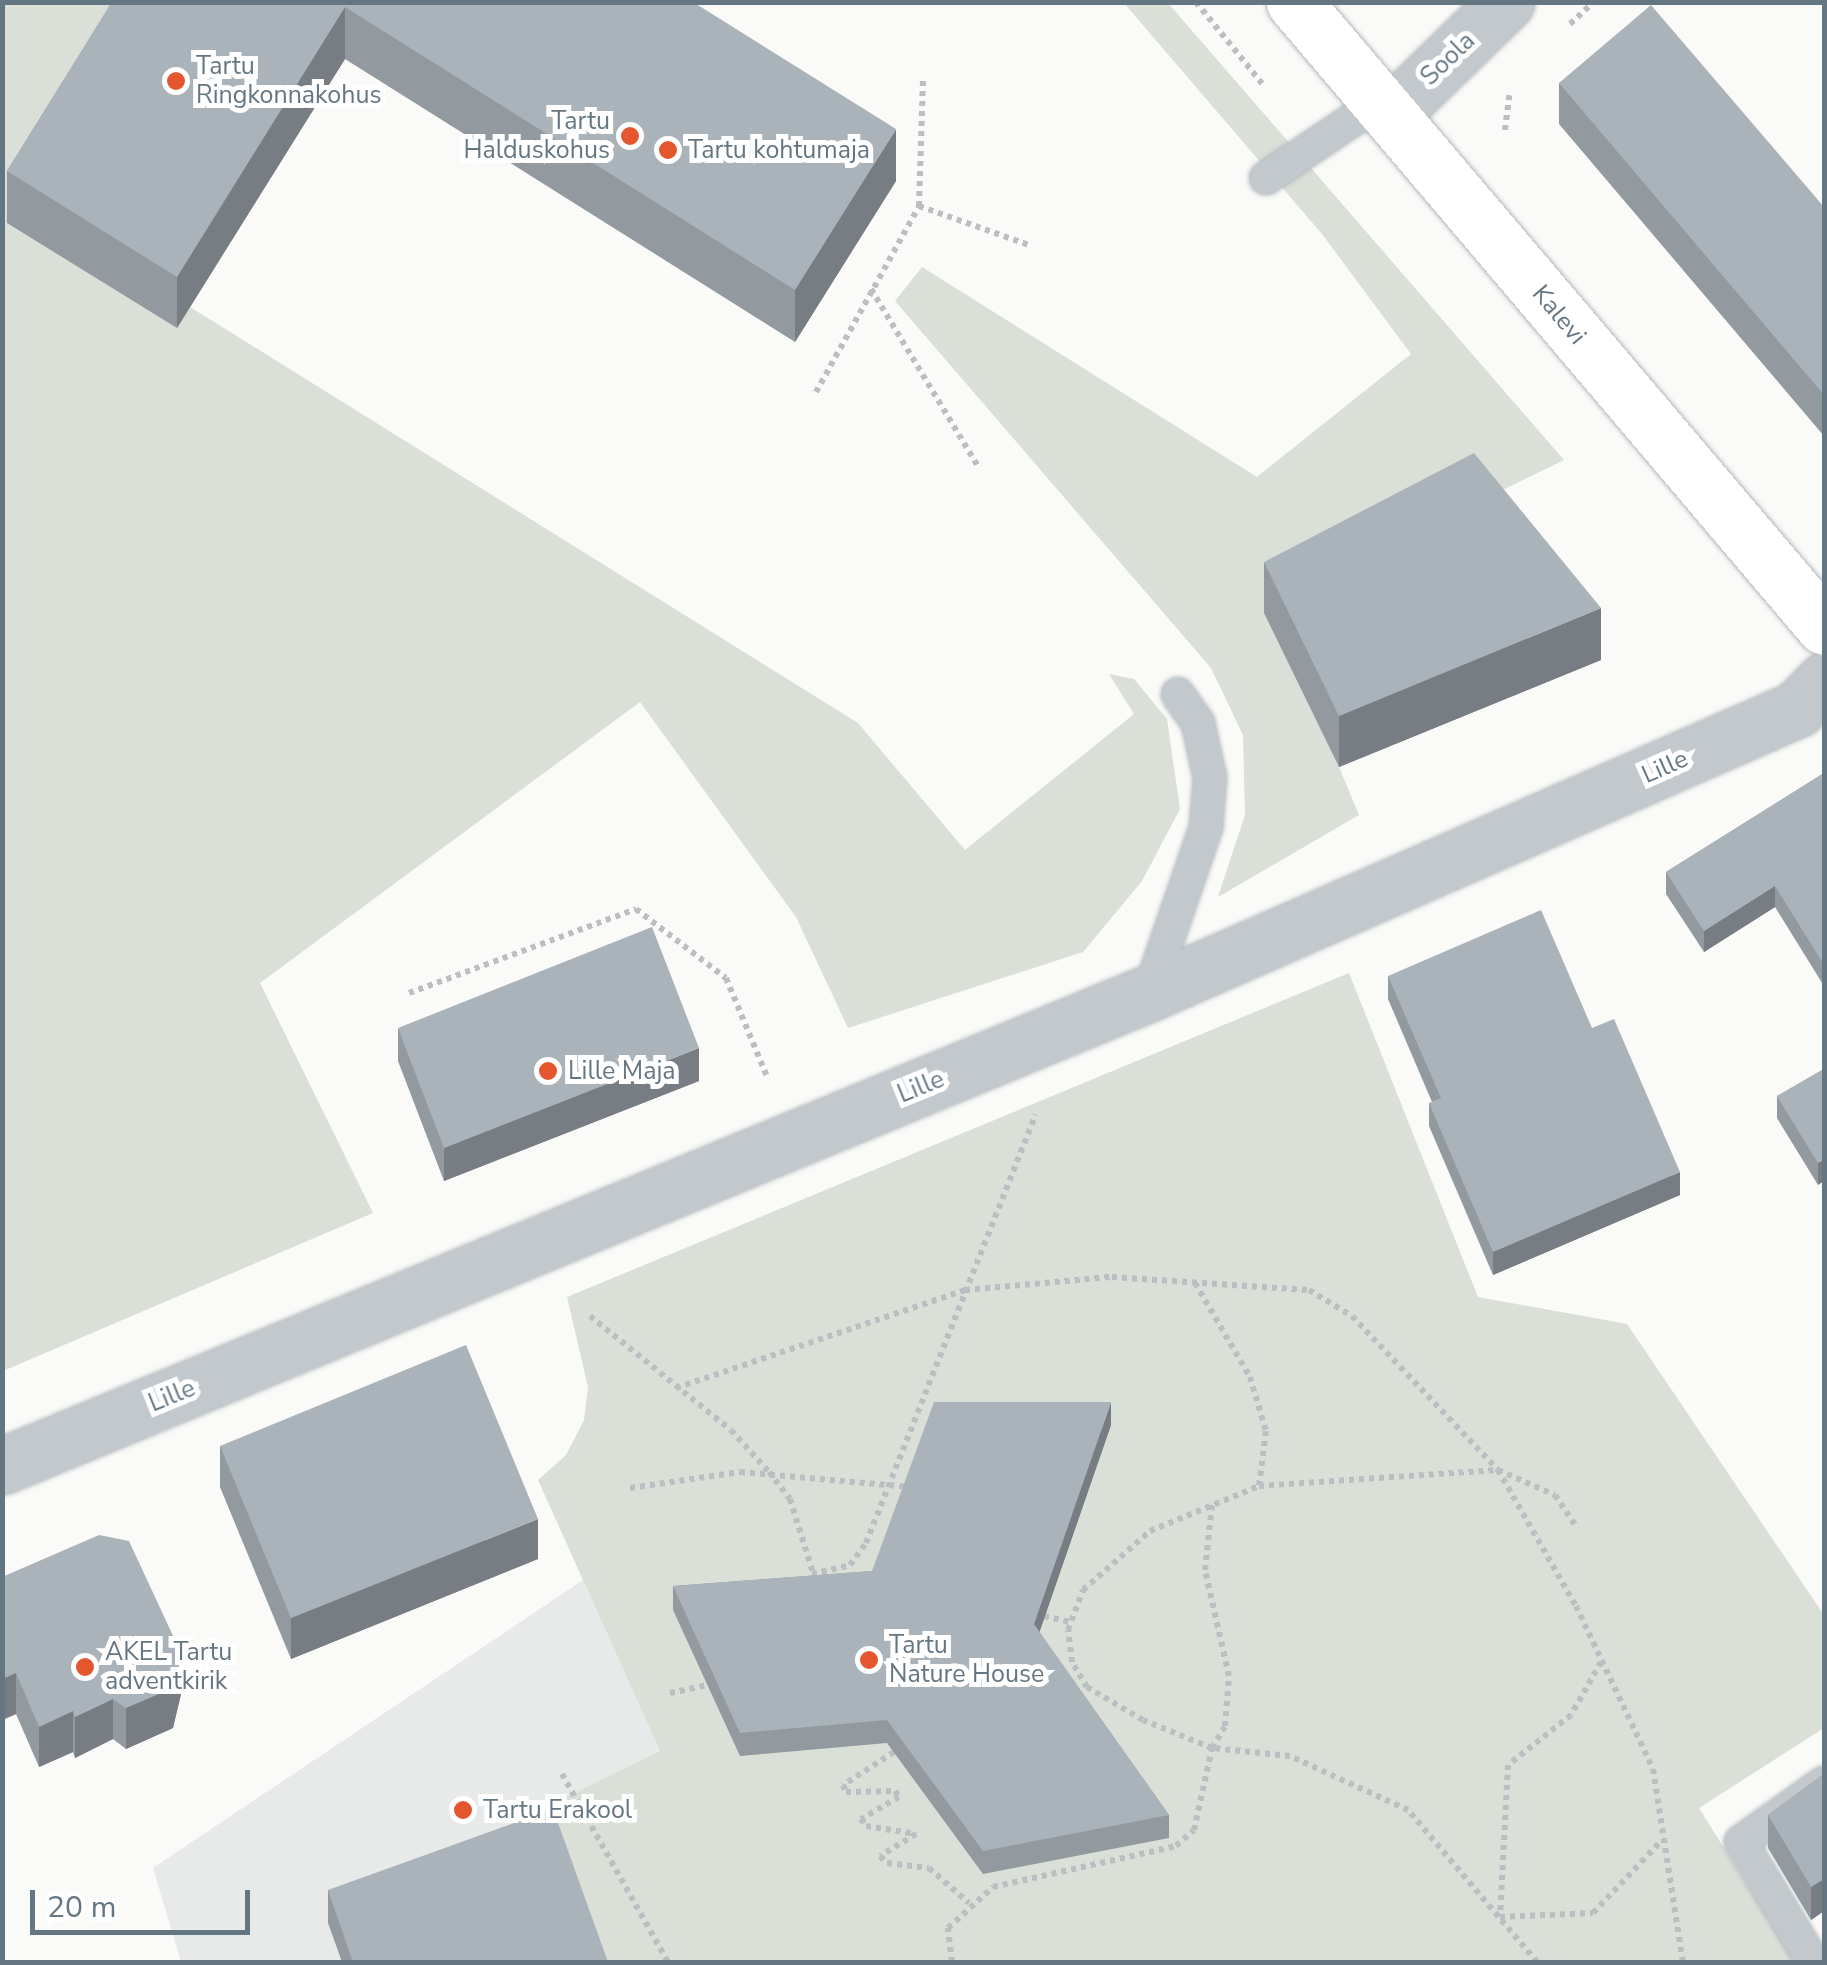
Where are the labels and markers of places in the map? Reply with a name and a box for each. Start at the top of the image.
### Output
place label: Tartu Ringkonnakohus [196,52,381,111]
marker: Tartu Ringkonnakohus [165,70,187,92]
place label: Tartu Halduskohus [463,107,610,166]
marker: Tartu Halduskohus [619,125,641,147]
place label: Tartu kohtumaja [688,135,870,165]
marker: Tartu kohtumaja [657,139,679,161]
place label: Lille Maja [568,1056,676,1086]
marker: Lille Maja [537,1060,559,1082]
place label: Tartu Nature House [889,1631,1044,1690]
place label: AKEL Tartu adventkirik [105,1638,232,1697]
marker: Tartu Nature House [858,1649,880,1671]
marker: AKEL Tartu adventkirik [74,1656,96,1678]
place label: Tartu Erakool [483,1795,632,1825]
marker: Tartu Erakool [452,1799,474,1821]

